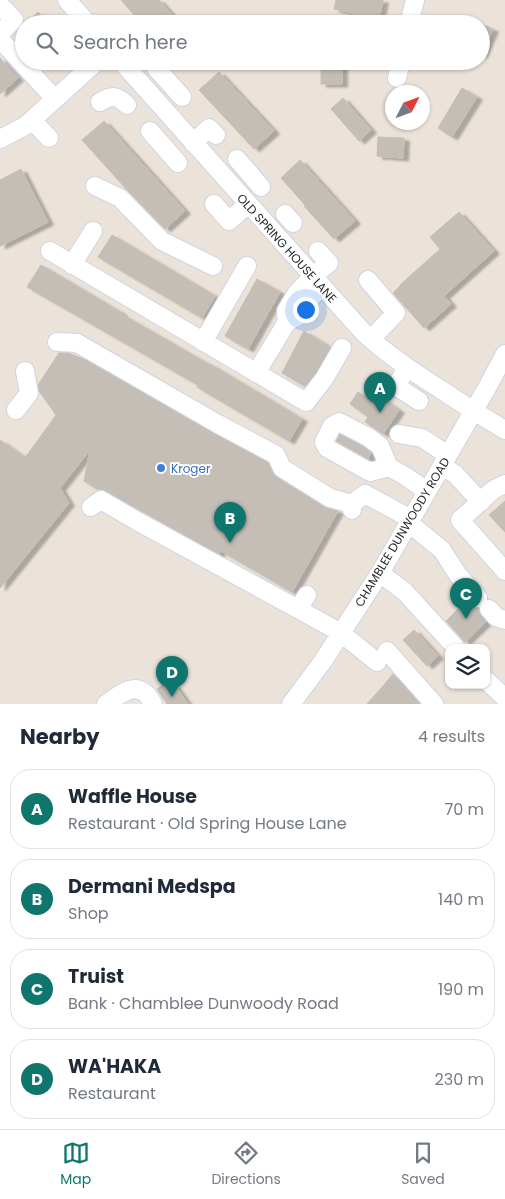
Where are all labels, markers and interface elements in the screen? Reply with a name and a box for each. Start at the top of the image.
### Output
search box [15,15,490,70]
icon: search [33,29,61,57]
text: Search here [73,29,187,56]
north arrow [385,85,430,130]
street label: OLD SPRING HOUSE LANE [233,190,341,306]
your location [293,297,319,323]
pin: A [364,372,396,413]
street label: CHAMBLEE DUNWOODY ROAD [351,454,453,610]
place label: Kroger [171,460,211,477]
marker: Kroger [155,462,167,474]
pin: B [214,502,246,543]
pin: C [450,578,482,619]
map controls [445,644,490,689]
button: layers [445,644,490,689]
pin: D [156,656,188,697]
text: Nearby [20,722,100,751]
text: 4 results [418,725,485,748]
text: Waffle House [68,783,197,810]
text: A [31,798,43,821]
text: 70 m [444,798,484,821]
text: Restaurant · Old Spring House Lane [68,812,347,835]
text: Dermani Medspa [68,873,236,900]
text: B [32,888,42,911]
text: 140 m [438,888,484,911]
text: Shop [68,902,109,925]
text: Truist [68,963,124,990]
text: C [31,978,43,1001]
text: 190 m [438,978,484,1001]
text: Bank · Chamblee Dunwoody Road [68,992,339,1015]
text: WA'HAKA [68,1053,161,1080]
text: D [31,1068,43,1091]
text: 230 m [435,1068,484,1091]
text: Restaurant [68,1082,156,1105]
tab: Map [60,1139,91,1190]
tab: Directions [211,1139,281,1190]
tab: Saved [401,1139,445,1190]

